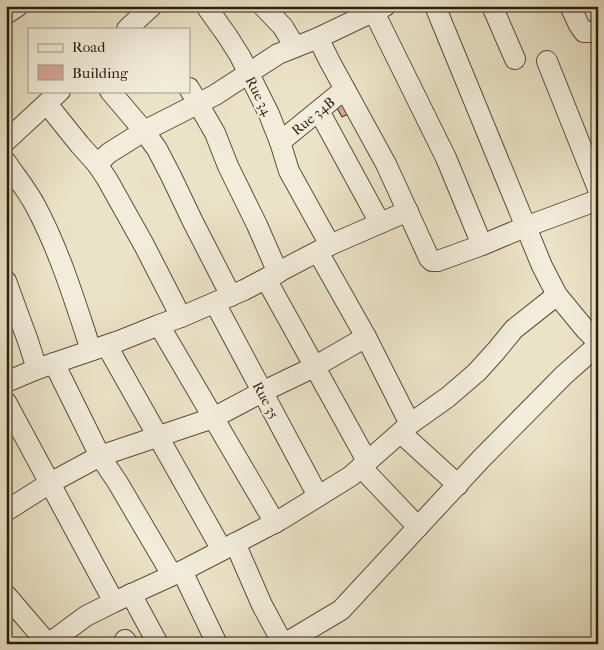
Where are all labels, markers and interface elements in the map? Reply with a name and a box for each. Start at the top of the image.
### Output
legend [28,28,190,92]
text: Road [72,38,106,56]
text: Building [72,64,129,82]
street label: Rue 34 [242,74,276,119]
street label: Rue 34B [288,94,338,139]
street label: Rue 35 [249,379,282,422]

